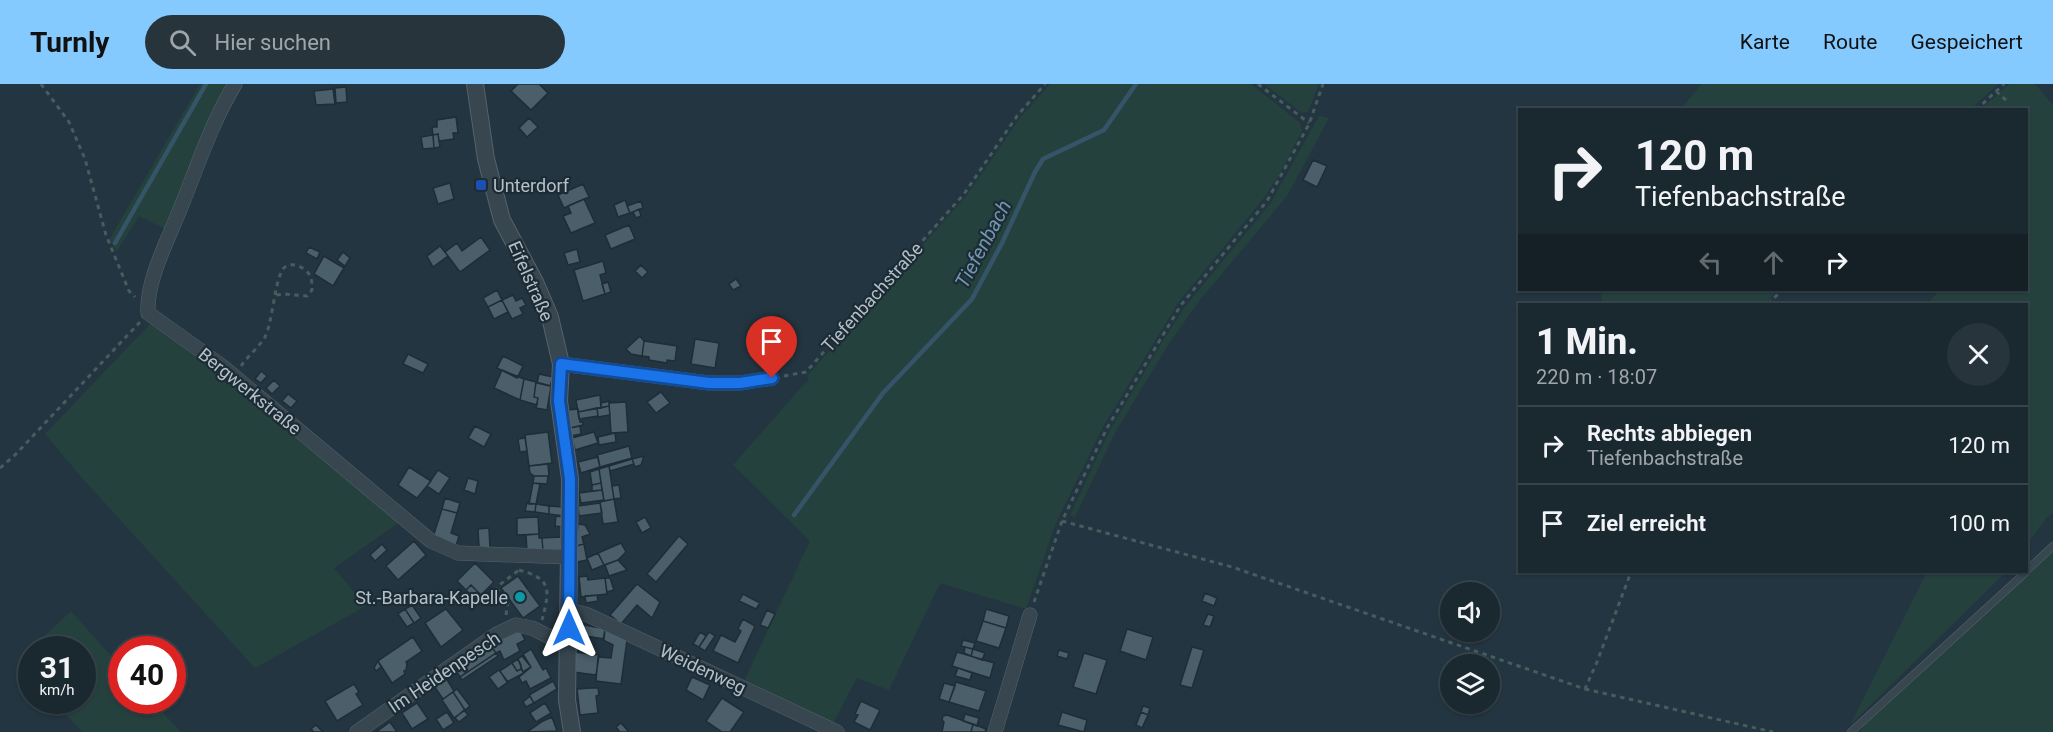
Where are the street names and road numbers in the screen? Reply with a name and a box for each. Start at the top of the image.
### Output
street label: Eifelstraße [504,238,558,324]
street label: Tiefenbachstraße [817,238,927,356]
street label: Bergwerkstraße [194,343,306,439]
street label: Im Heidenpesch [384,627,504,717]
street label: Weidenweg [657,640,749,698]

